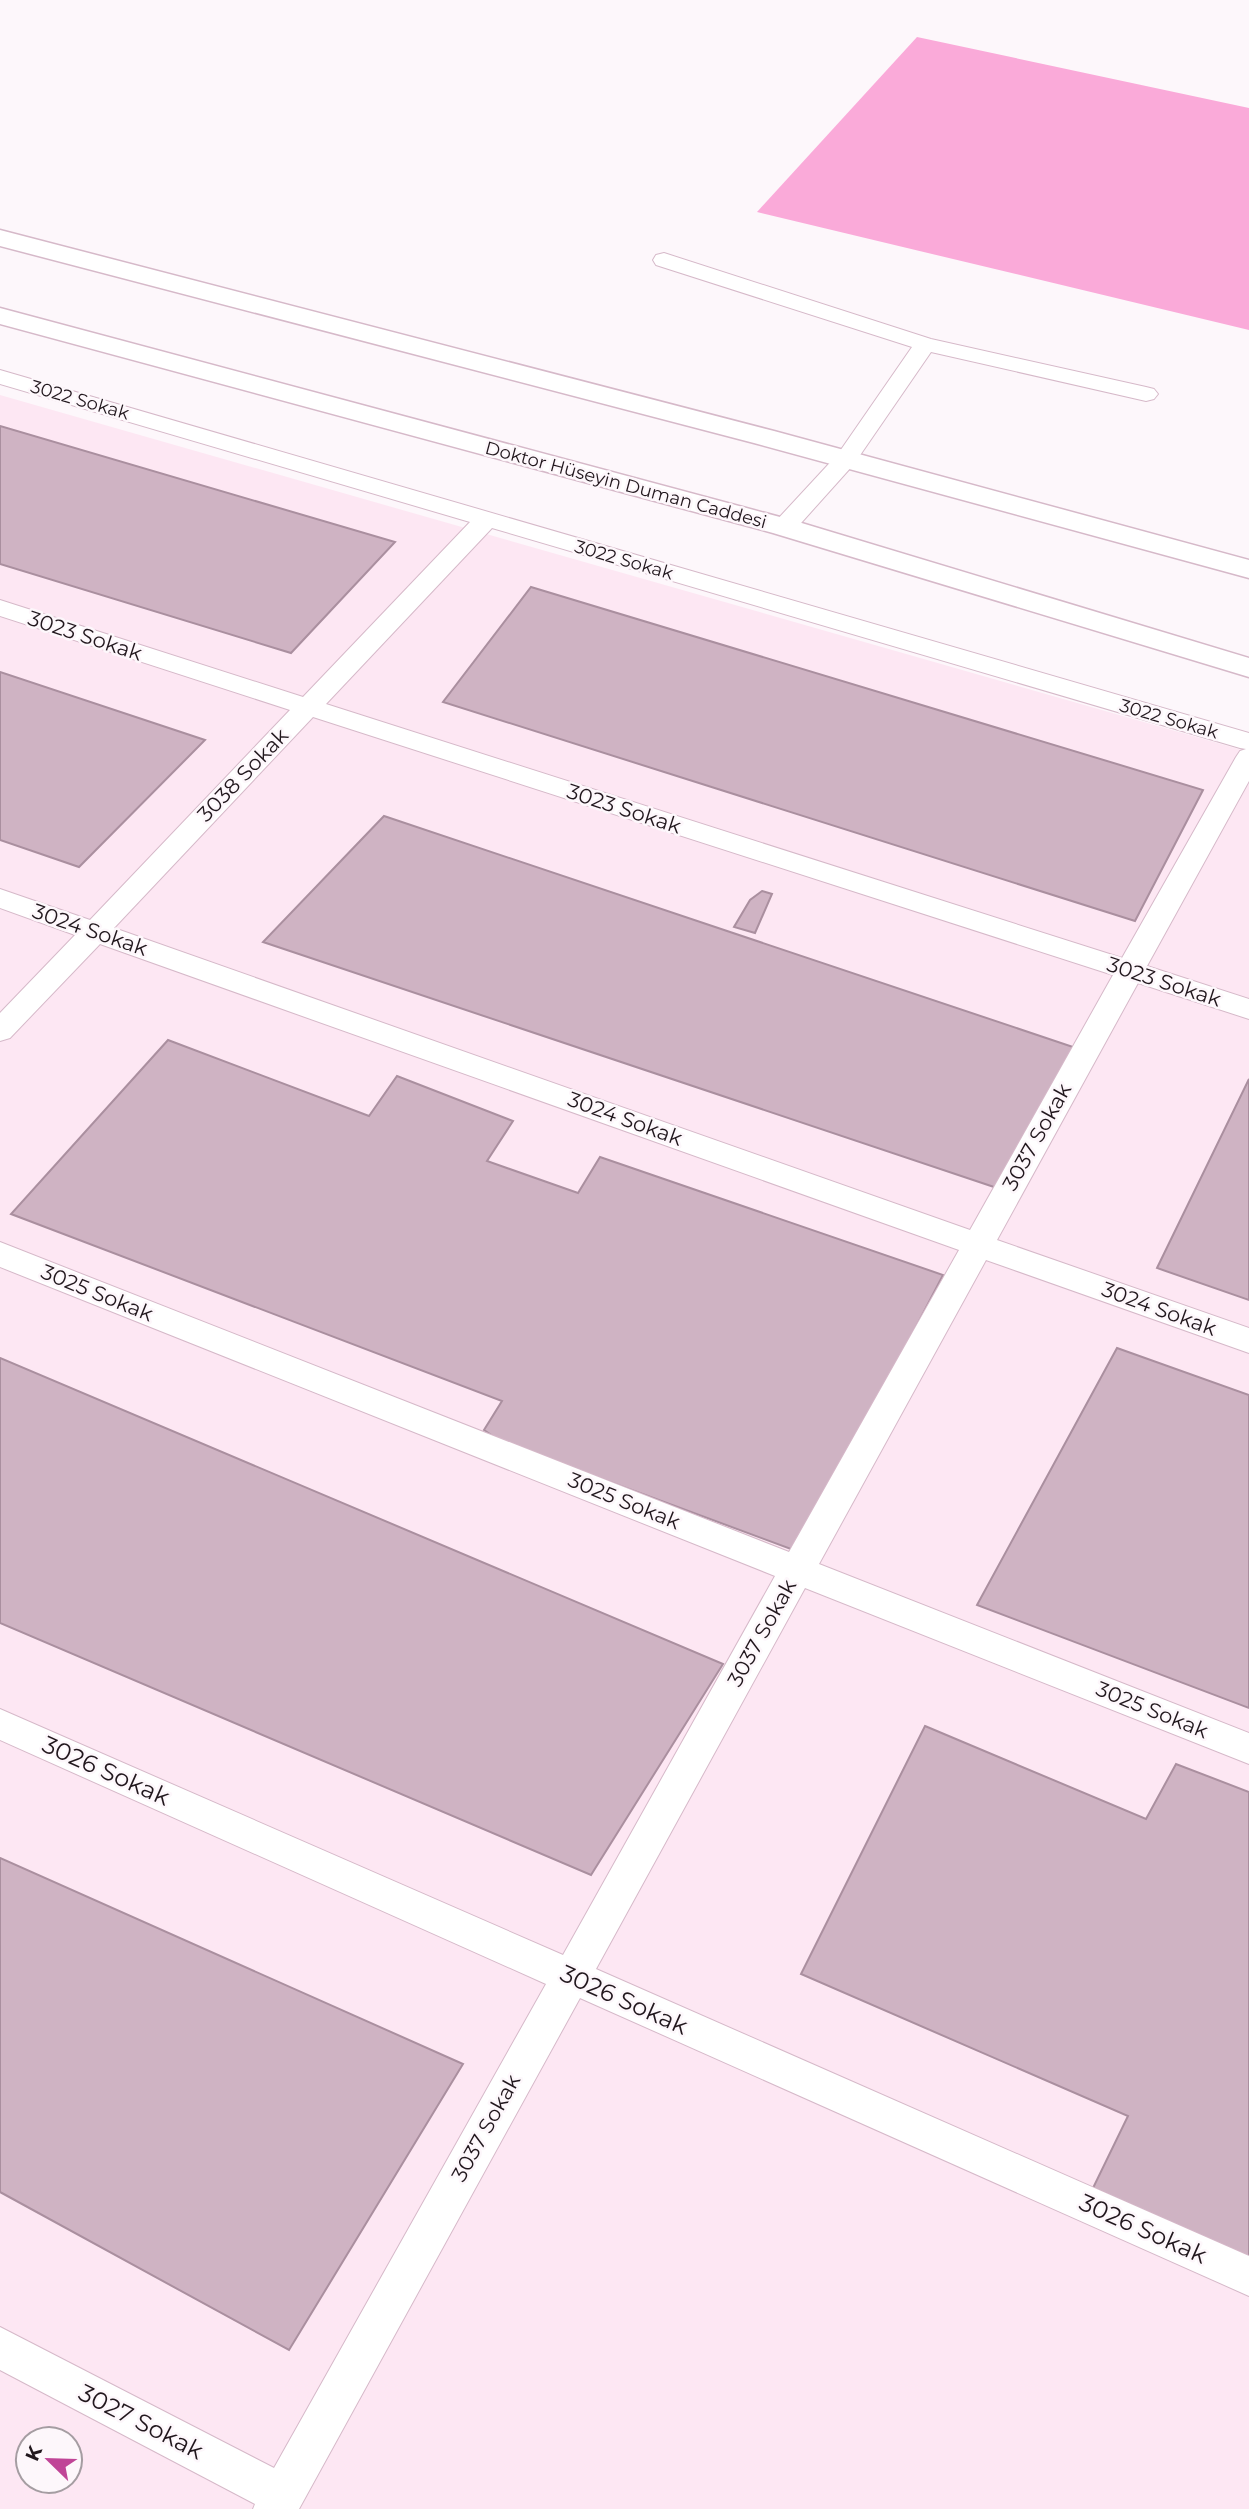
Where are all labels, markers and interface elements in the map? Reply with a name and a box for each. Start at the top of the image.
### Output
street label: 3022 Sokak [28,375,132,425]
street label: Doktor Hüseyin Duman Caddesi [483,437,769,533]
street label: 3022 Sokak [572,535,676,585]
street label: 3023 Sokak [25,605,146,666]
street label: 3022 Sokak [1117,694,1221,744]
street label: 3038 Sokak [192,723,293,826]
street label: 3023 Sokak [564,778,685,839]
street label: 3024 Sokak [29,898,151,961]
street label: 3023 Sokak [1104,951,1225,1012]
street label: 3037 Sokak [997,1079,1076,1195]
street label: 3024 Sokak [565,1086,686,1151]
street label: 3025 Sokak [38,1259,157,1326]
street label: 3024 Sokak [1099,1276,1220,1341]
street label: 3025 Sokak [565,1467,684,1534]
street label: 3037 Sokak [722,1575,801,1691]
street label: 3025 Sokak [1093,1676,1212,1743]
street label: 3026 Sokak [38,1730,175,1812]
street label: 3026 Sokak [556,1959,693,2041]
street label: 3037 Sokak [446,2070,525,2186]
street label: 3026 Sokak [1075,2188,1212,2270]
street label: 3027 Sokak [74,2378,209,2466]
north arrow [14,2425,84,2495]
text: K [20,2442,48,2465]

